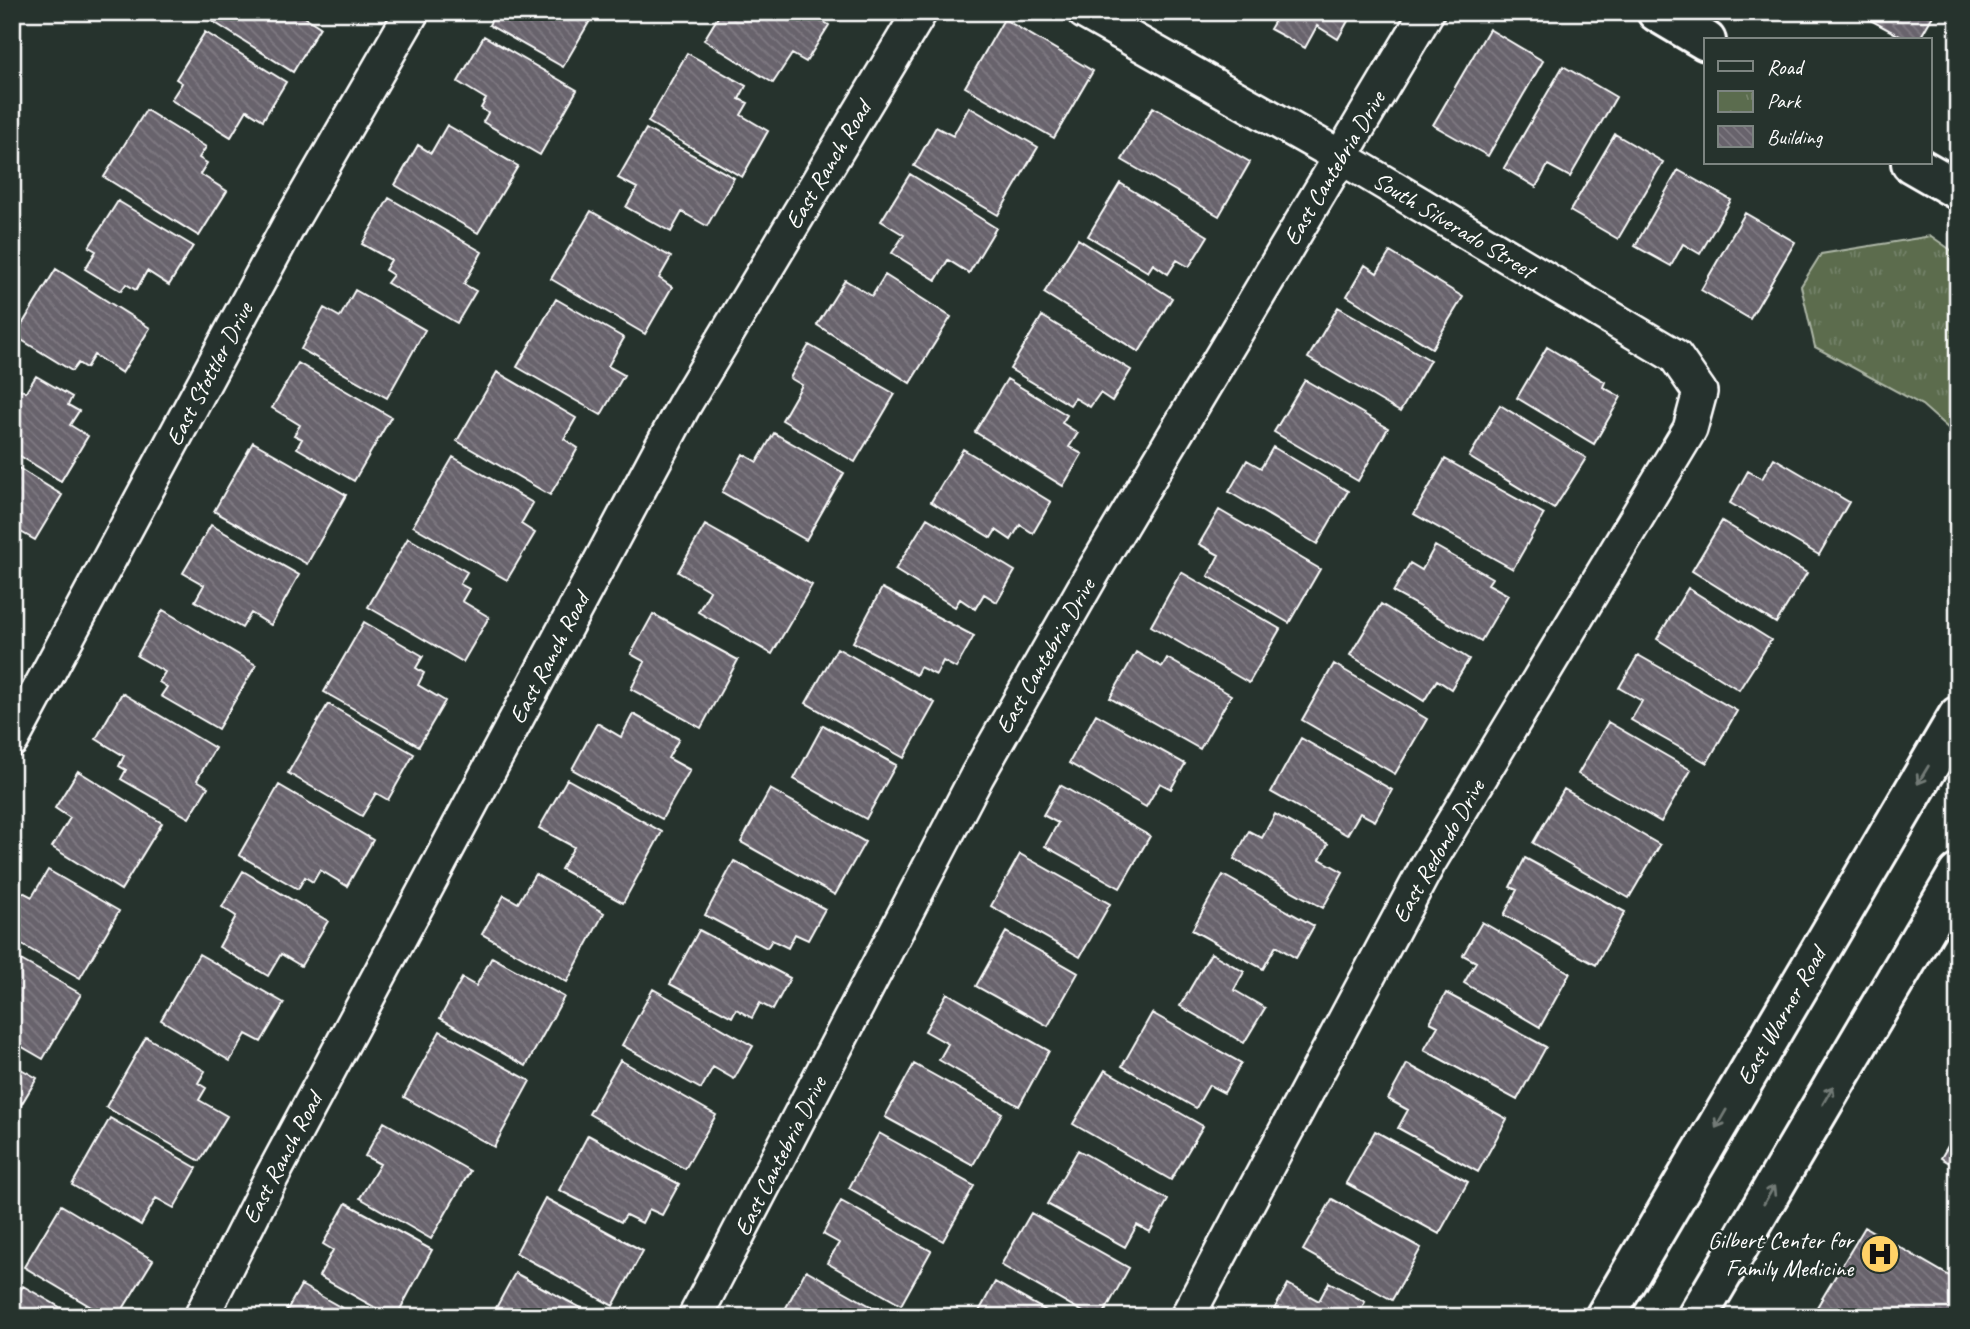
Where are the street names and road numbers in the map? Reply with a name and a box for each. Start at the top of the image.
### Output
street label: East Cantebria Drive [1276,84,1393,251]
street label: East Ranch Road [778,93,880,234]
street label: South Silverado Street [1368,165,1543,287]
street label: East Stottler Drive [159,295,260,451]
street label: East Cantebria Drive [988,571,1103,739]
street label: East Ranch Road [502,584,598,729]
street label: East Redondo Drive [1385,772,1492,928]
street label: East Warner Road [1730,939,1834,1090]
street label: East Cantebria Drive [727,1069,834,1241]
street label: East Ranch Road [235,1084,331,1229]

